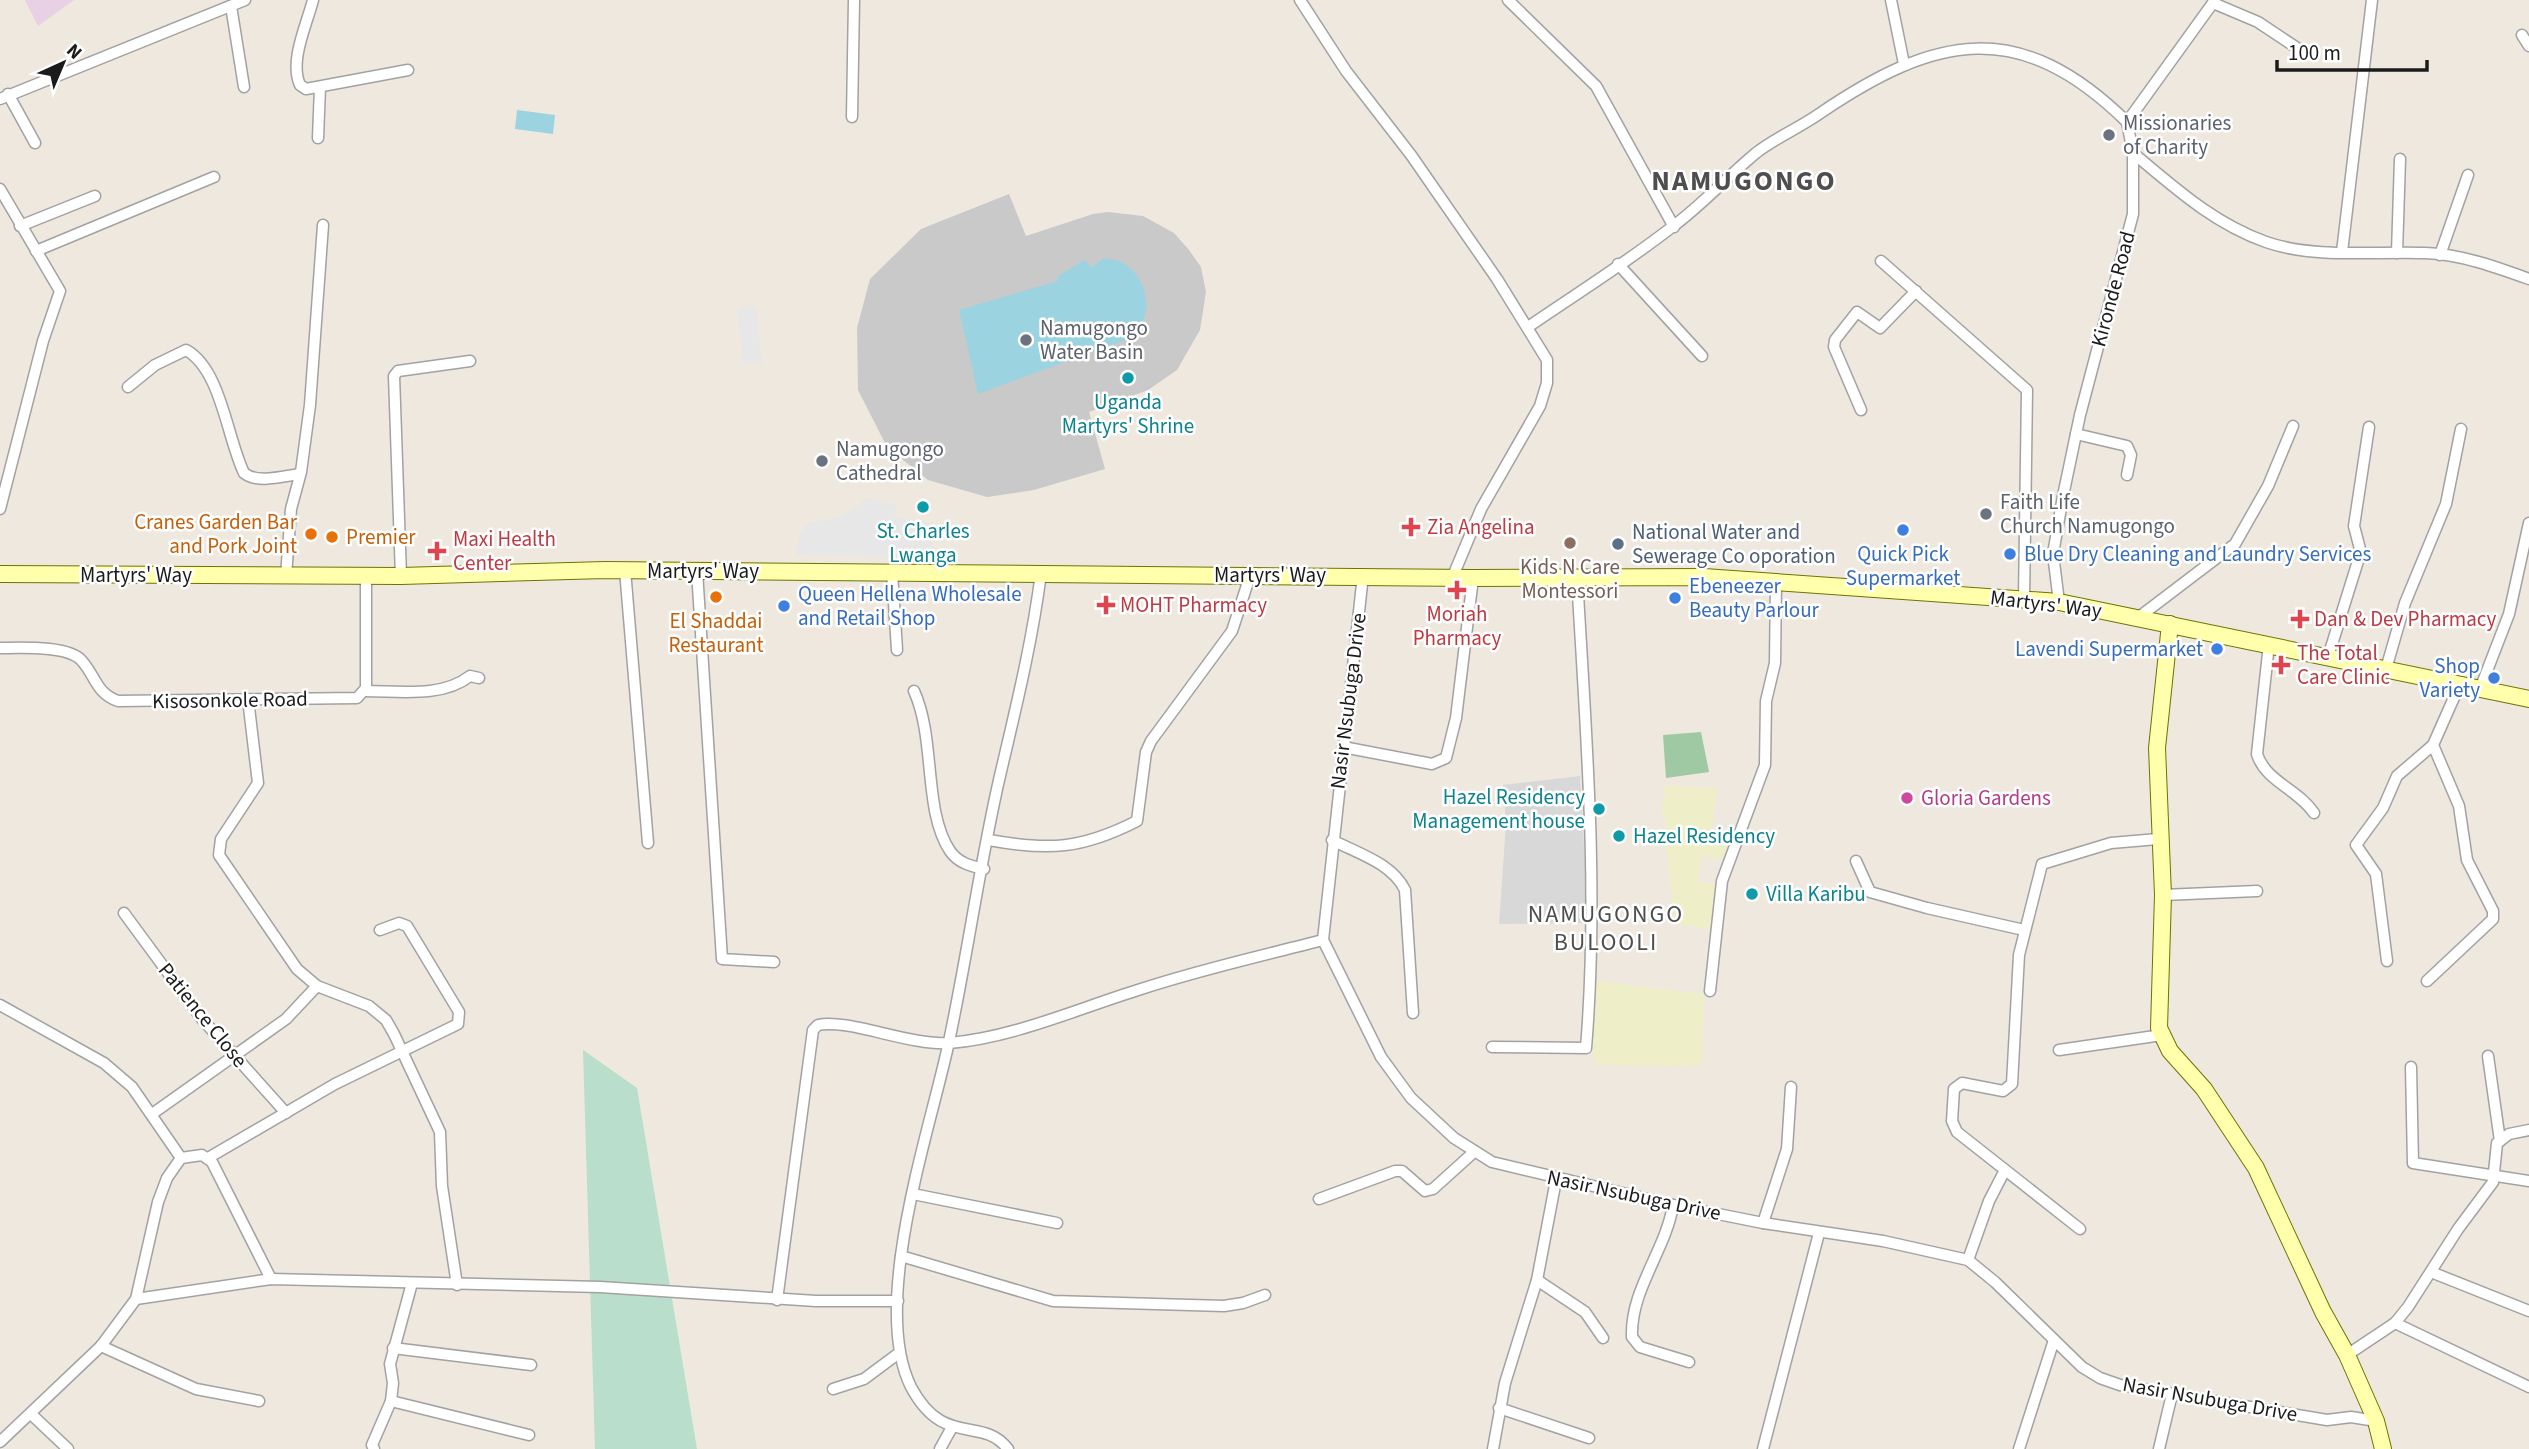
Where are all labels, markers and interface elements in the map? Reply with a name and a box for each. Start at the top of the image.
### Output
north arrow [28,28,98,98]
scale bar [2277,28,2428,72]
text: N [60,38,88,66]
text: 100 m [2288,38,2341,68]
place label: Missionaries of Charity [2123,108,2232,162]
marker: Missionaries of Charity [2101,127,2117,143]
district label: NAMUGONGO [1651,161,1837,201]
street label: Kironde Road [2083,228,2143,350]
place label: Namugongo Water Basin [1040,313,1148,367]
marker: Namugongo Water Basin [1018,332,1034,348]
marker: Uganda Martyrs' Shrine [1120,370,1136,386]
place label: Uganda Martyrs' Shrine [1062,387,1194,441]
place label: Namugongo Cathedral [836,434,944,488]
marker: Namugongo Cathedral [814,453,830,469]
place label: Faith Life Church Namugongo [2000,487,2175,541]
marker: St. Charles Lwanga [915,499,931,515]
marker: Faith Life Church Namugongo [1978,506,1994,522]
place label: Cranes Garden Bar and Pork Joint [134,507,298,561]
place label: Zia Angelina [1427,512,1534,542]
place label: St. Charles Lwanga [876,516,970,570]
marker: Zia Angelina [1401,517,1421,537]
place label: National Water and Sewerage Co oporation [1632,517,1836,571]
place label: Premier [346,522,416,552]
marker: Quick Pick Supermarket [1895,522,1911,538]
place label: Maxi Health Center [453,524,556,578]
marker: Cranes Garden Bar and Pork Joint [303,526,319,542]
marker: Premier [324,529,340,545]
marker: Kids N Care Montessori [1562,535,1578,551]
marker: National Water and Sewerage Co oporation [1610,536,1626,552]
place label: Quick Pick Supermarket [1846,539,1960,593]
place label: Blue Dry Cleaning and Laundry Services [2024,539,2372,569]
marker: Maxi Health Center [427,541,447,561]
marker: Blue Dry Cleaning and Laundry Services [2002,546,2018,562]
place label: Kids N Care Montessori [1520,552,1620,606]
street label: Martyrs' Way [647,556,759,586]
street label: Martyrs' Way [80,560,192,590]
street label: Martyrs' Way [1214,560,1326,590]
place label: Ebeneezer Beauty Parlour [1689,571,1820,625]
place label: Queen Hellena Wholesale and Retail Shop [798,579,1022,633]
marker: Moriah Pharmacy [1449,582,1465,598]
street label: Martyrs' Way [1989,582,2104,626]
marker: El Shaddai Restaurant [708,589,724,605]
place label: MOHT Pharmacy [1120,590,1267,620]
marker: Ebeneezer Beauty Parlour [1667,590,1683,606]
marker: MOHT Pharmacy [1098,597,1114,613]
marker: Queen Hellena Wholesale and Retail Shop [776,598,792,614]
place label: Moriah Pharmacy [1413,599,1502,653]
place label: Dan & Dev Pharmacy [2314,604,2497,634]
place label: El Shaddai Restaurant [668,606,764,660]
street label: Nasir Nsubuga Drive [1322,611,1374,791]
marker: Dan & Dev Pharmacy [2292,611,2308,627]
place label: Lavendi Supermarket [2015,634,2203,664]
place label: The Total Care Clinic [2297,638,2390,692]
marker: Lavendi Supermarket [2209,641,2225,657]
place label: Shop Variety [2420,651,2480,705]
marker: The Total Care Clinic [2271,655,2291,675]
marker: Shop Variety [2486,670,2502,686]
street label: Kisosonkole Road [152,684,308,716]
place label: Hazel Residency Management house [1412,782,1585,836]
place label: Gloria Gardens [1921,783,2051,813]
marker: Gloria Gardens [1899,790,1915,806]
marker: Hazel Residency Management house [1591,801,1607,817]
place label: Hazel Residency [1633,821,1775,851]
marker: Hazel Residency [1611,828,1627,844]
place label: Villa Karibu [1766,879,1866,909]
marker: Villa Karibu [1744,886,1760,902]
district label: NAMUGONGO BULOOLI [1528,897,1684,960]
street label: Patience Close [151,956,255,1074]
street label: Nasir Nsubuga Drive [1544,1162,1724,1228]
street label: Nasir Nsubuga Drive [2120,1369,2300,1429]

